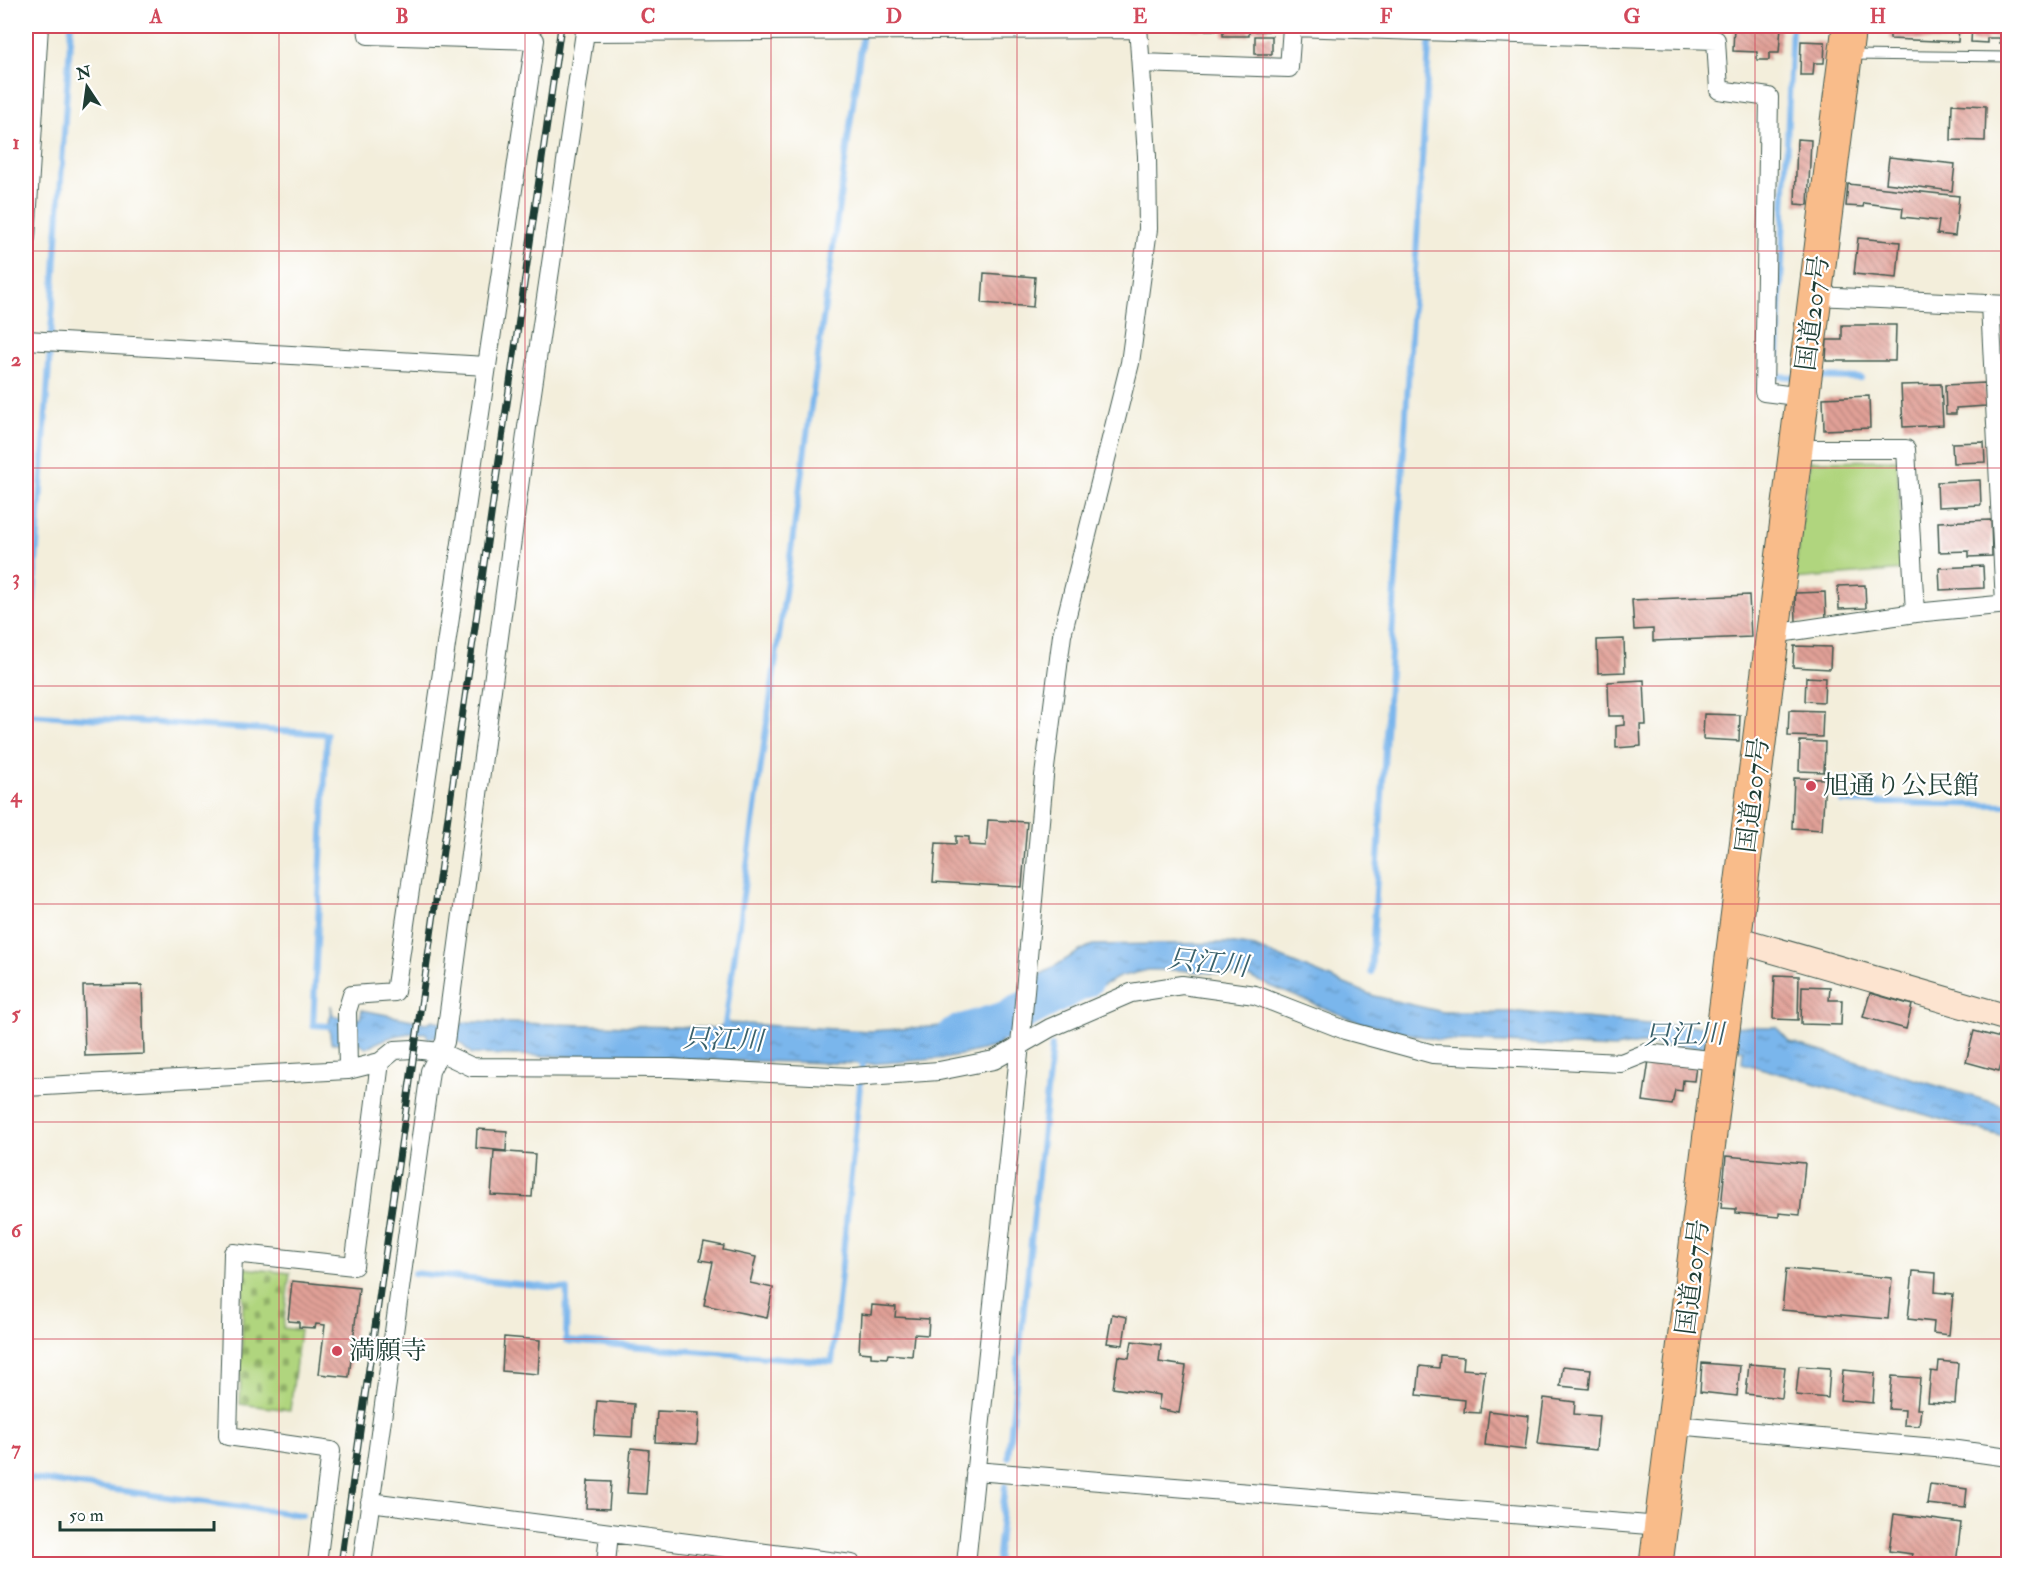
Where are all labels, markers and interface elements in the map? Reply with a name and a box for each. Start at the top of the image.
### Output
text: A [149,4,163,29]
text: B [395,4,409,29]
text: C [641,4,655,29]
text: D [886,4,902,29]
text: E [1133,4,1148,29]
text: F [1380,4,1393,29]
text: G [1624,4,1641,29]
text: H [1870,4,1886,29]
north arrow [57,57,117,117]
text: N [74,62,94,85]
text: 1 [12,130,20,155]
street label: 国道207号 [1790,253,1836,373]
text: 2 [11,347,21,372]
text: 3 [12,565,20,590]
street label: 国道207号 [1730,735,1776,855]
place label: 旭通り公民館 [1823,770,1979,802]
marker: 旭通り公民館 [1804,779,1818,793]
text: 4 [10,783,23,808]
water label: 只江川 [1166,942,1253,984]
text: 5 [12,1001,22,1026]
water label: 只江川 [1643,1018,1728,1052]
water label: 只江川 [682,1022,767,1058]
street label: 国道207号 [1670,1217,1716,1337]
text: 6 [11,1218,23,1243]
place label: 満願寺 [349,1335,427,1367]
marker: 満願寺 [330,1344,344,1358]
text: 7 [11,1436,21,1461]
scale bar [60,1494,214,1532]
text: 50 m [69,1504,104,1527]

